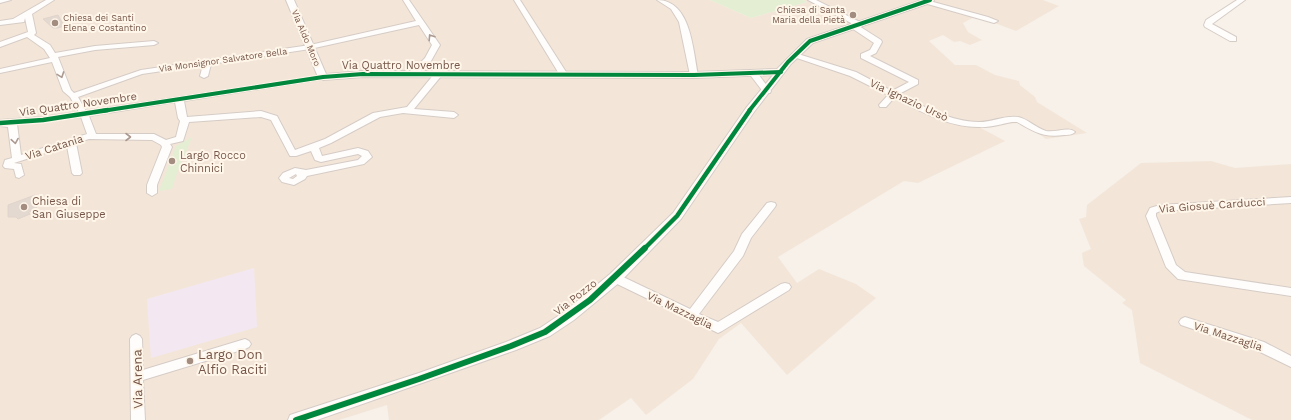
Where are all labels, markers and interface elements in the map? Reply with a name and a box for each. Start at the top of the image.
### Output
place label: Chiesa di Santa Maria della Pietà [772,5,845,25]
street label: Via Aldo Moro [290,8,322,68]
marker: Chiesa di Santa Maria della Pietà [848,10,858,20]
place label: Chiesa dei Santi Elena e Costantino [63,13,146,33]
marker: Chiesa dei Santi Elena e Costantino [50,18,60,28]
one-way arrow [429,34,436,41]
street label: Via Monsignor Salvatore Bella [158,46,288,74]
street label: Via Quattro Novembre [342,59,460,72]
one-way arrow [56,72,64,79]
street label: Via Ignazio Ursò [867,77,950,124]
street label: Via Quattro Novembre [18,90,138,119]
street label: Via Catania [24,132,85,163]
one-way arrow [125,133,131,141]
one-way arrow [10,138,19,144]
place label: Largo Rocco Chinnici [180,149,246,175]
marker: Largo Rocco Chinnici [167,156,177,166]
place label: Chiesa di San Giuseppe [32,195,106,221]
street label: Via Giosuè Carducci [1158,195,1266,216]
marker: Chiesa di San Giuseppe [19,202,29,212]
street label: Via Pozzo [551,277,599,318]
street label: Via Mazzaglia [645,289,715,332]
street label: Via Mazzaglia [1192,319,1264,354]
place label: Largo Don Alfio Raciti [198,347,267,377]
street label: Via Arena [129,349,146,409]
marker: Largo Don Alfio Raciti [185,356,195,366]

